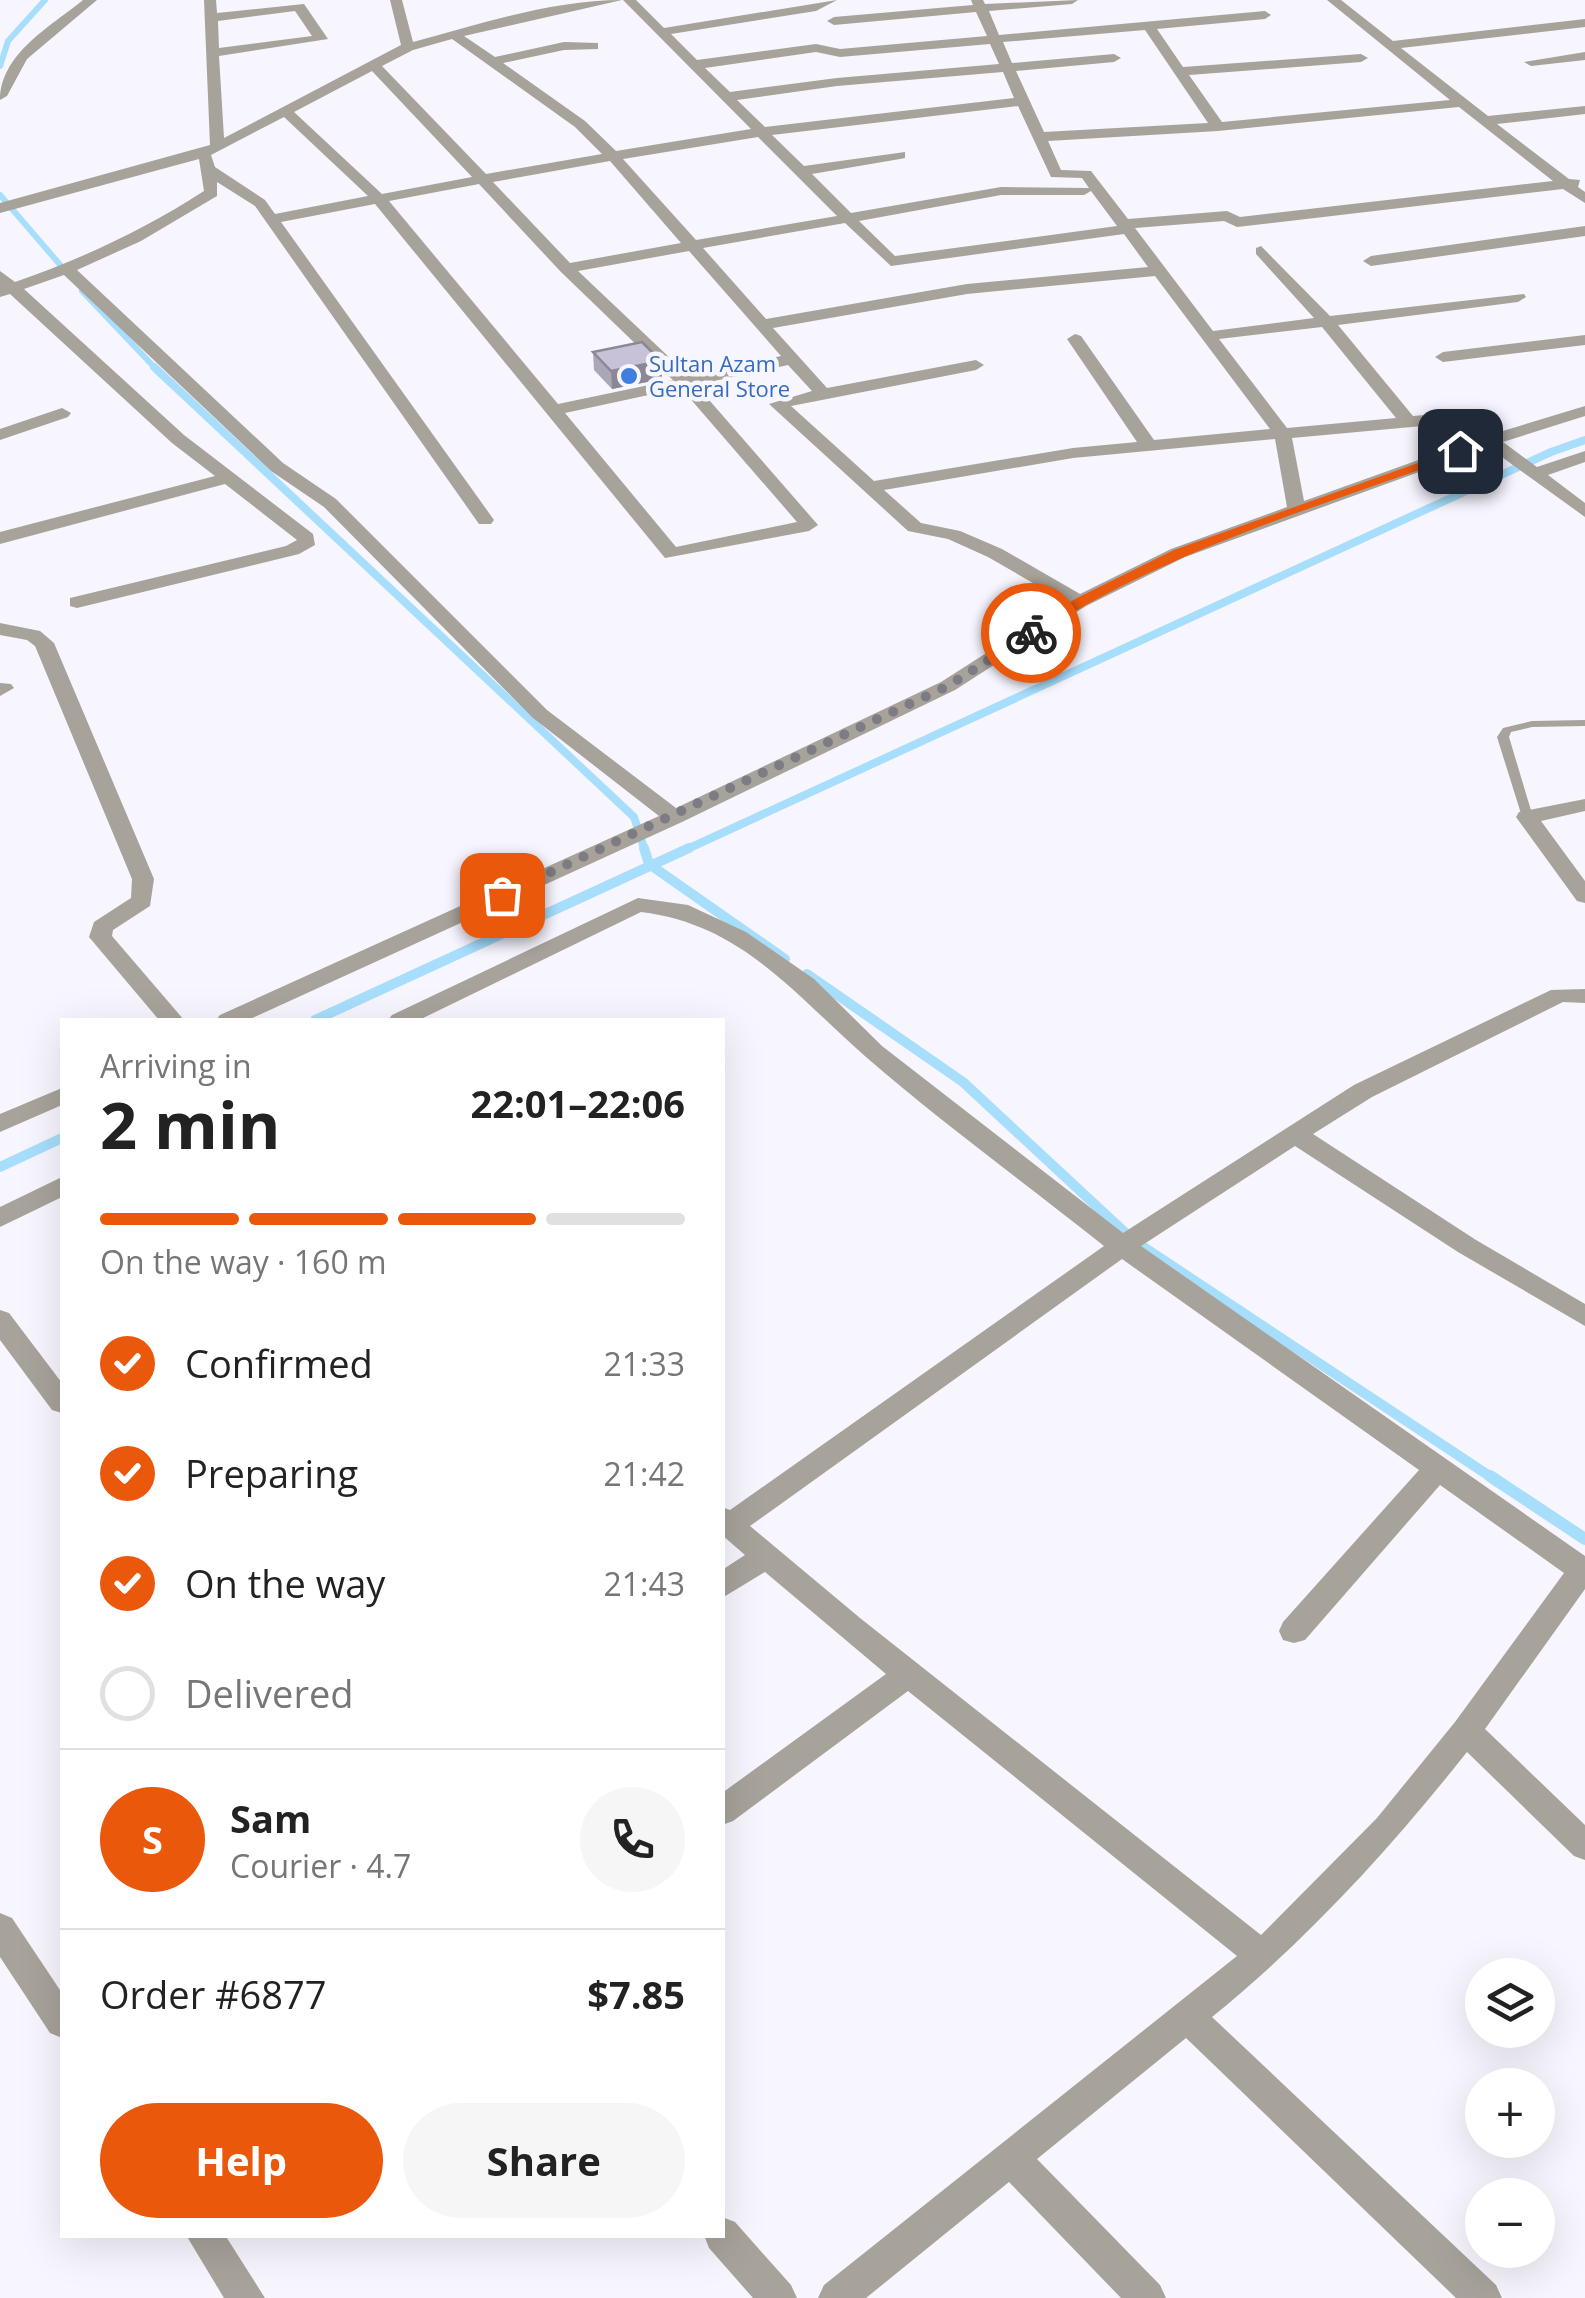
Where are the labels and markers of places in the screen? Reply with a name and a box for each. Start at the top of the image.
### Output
place label: Sultan Azam General Store [649,348,790,403]
marker: Sultan Azam General Store [618,365,640,387]
pin [1418,409,1503,494]
pin [460,853,545,938]

